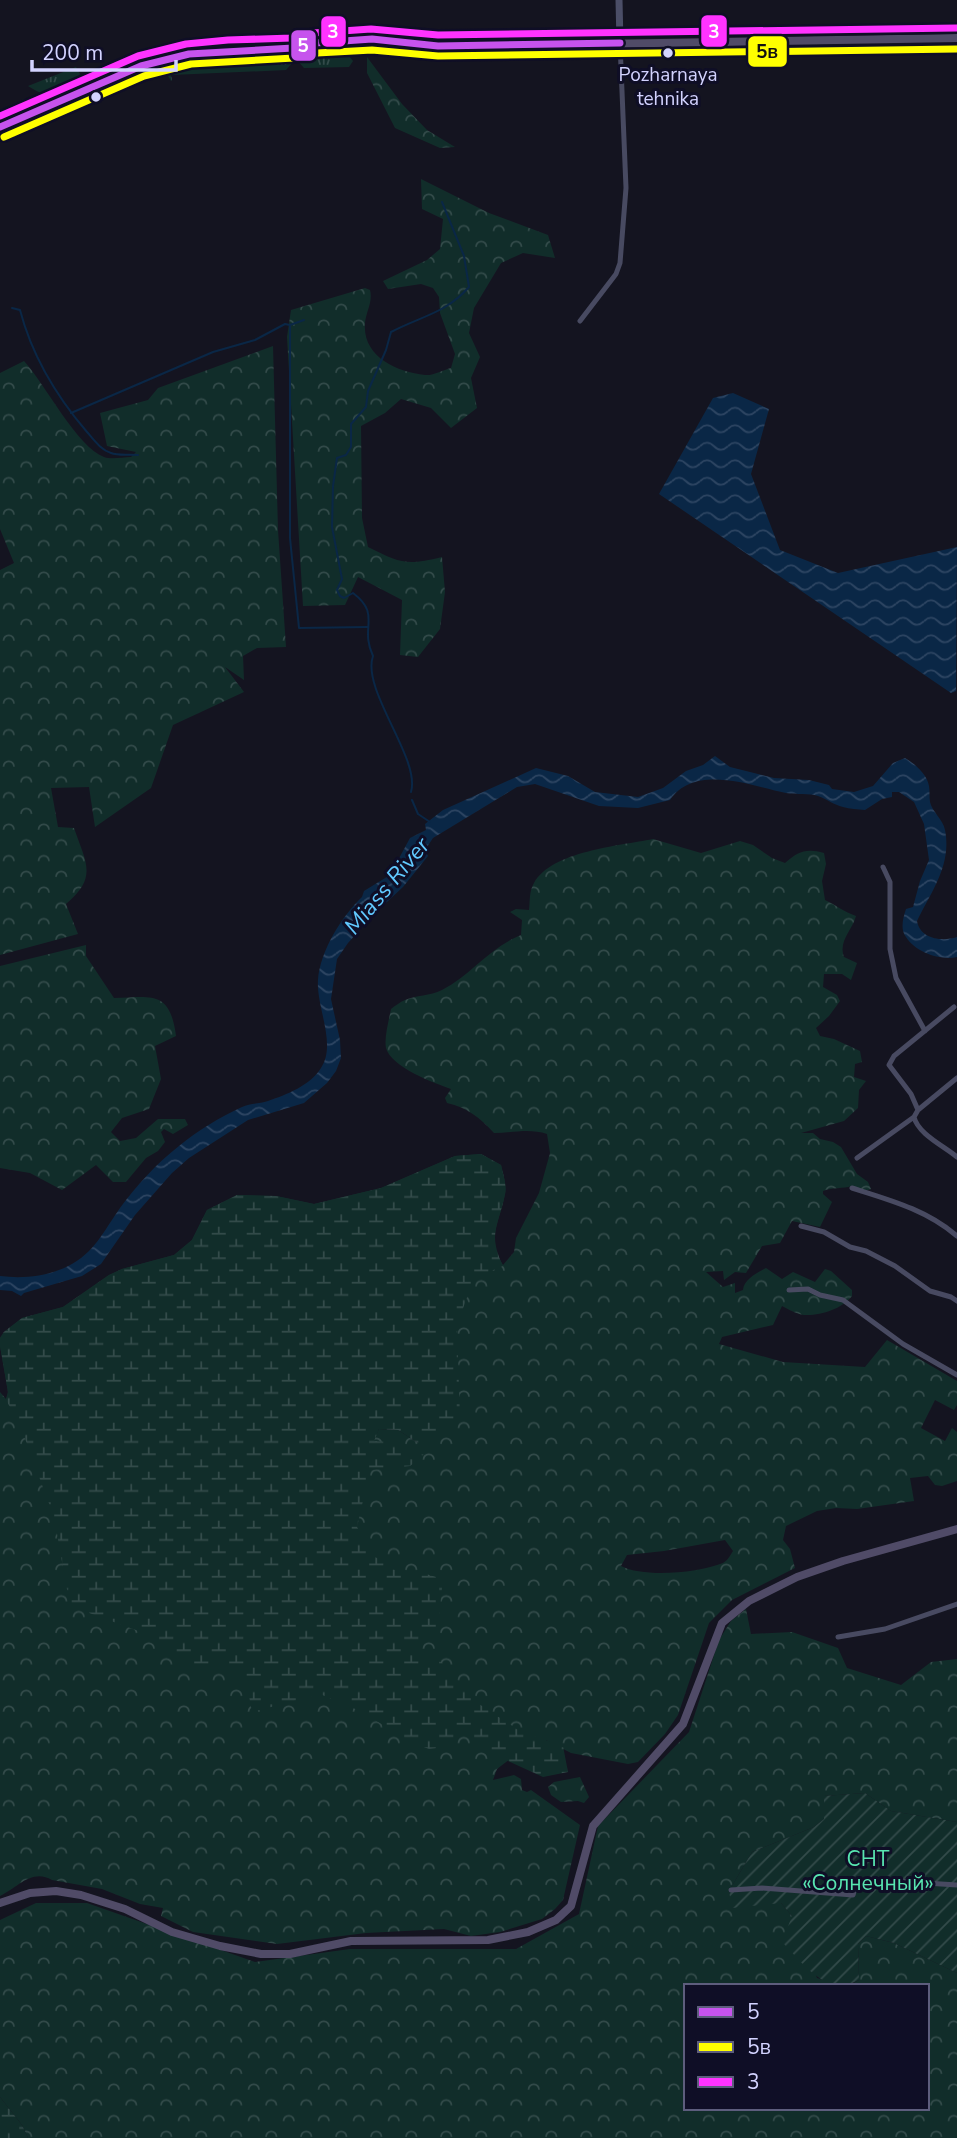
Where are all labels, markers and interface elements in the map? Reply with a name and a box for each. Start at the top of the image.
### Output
line badge: 3 [700,14,728,48]
line badge: 3 [320,15,347,48]
text: 3 [327,19,339,45]
text: 3 [708,19,720,45]
scale bar [32,28,175,72]
line badge: 5 [290,29,317,62]
text: 5 [297,33,309,59]
line badge: 5в [747,35,788,68]
text: 200 m [42,39,103,67]
text: 5в [756,39,778,65]
marker: Pozharnaya tehnika [661,46,675,60]
place label: Pozharnaya tehnika [619,62,717,112]
unlabelled marker [89,90,103,104]
water label: Miass River [337,830,437,941]
park label: СНТ «Солнечный» [802,1845,934,1897]
legend [684,1984,929,2110]
text: 5 [747,1998,760,2026]
text: 5в [747,2033,771,2061]
text: 3 [747,2068,760,2096]

